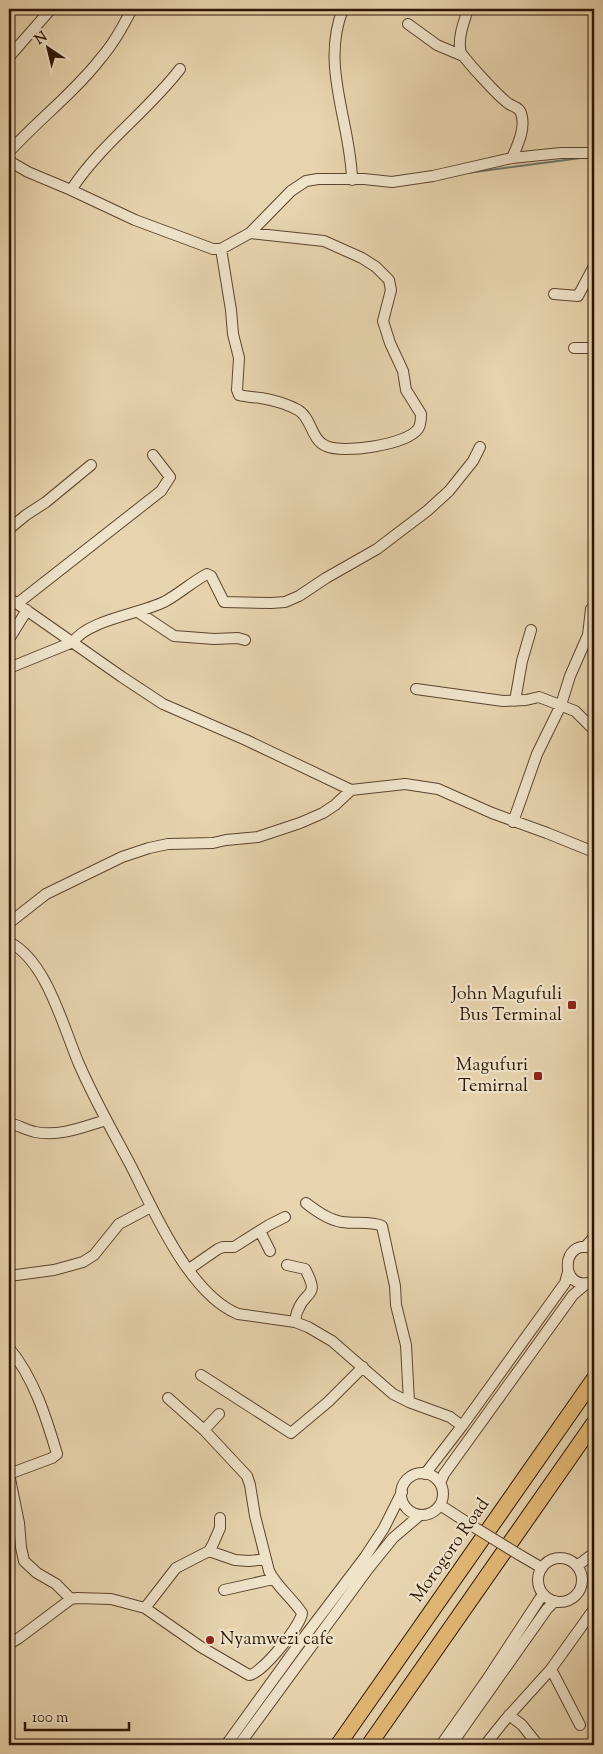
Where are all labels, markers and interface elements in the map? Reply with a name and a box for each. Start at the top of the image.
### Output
north arrow [22,22,72,72]
text: N [31,28,52,50]
place label: John Magufuli Bus Terminal [451,982,562,1029]
marker: John Magufuli Bus Terminal [566,999,578,1011]
place label: Magufuri Temirnal [456,1053,528,1100]
marker: Magufuri Temirnal [532,1070,544,1082]
street label: Morogoro Road [405,1494,497,1608]
place label: Nyamwezi cafe [220,1627,334,1653]
marker: Nyamwezi cafe [204,1634,216,1646]
scale bar [25,1699,129,1731]
text: 100 m [32,1708,69,1729]

